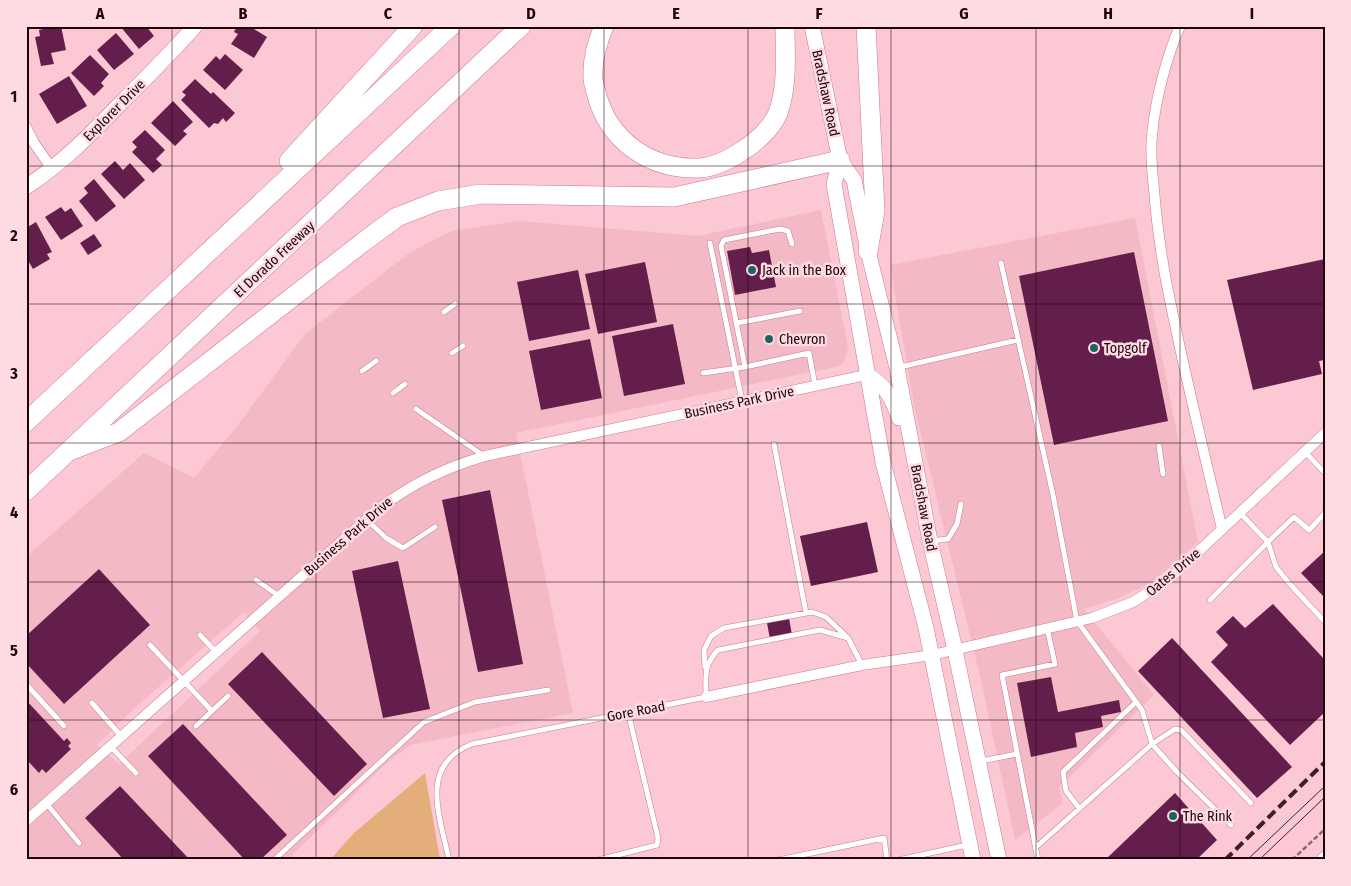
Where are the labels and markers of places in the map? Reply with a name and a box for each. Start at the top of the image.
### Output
place label: Jack in the Box [762,262,847,279]
marker: Jack in the Box [746,264,758,276]
place label: Chevron [779,331,826,348]
marker: Chevron [763,333,775,345]
place label: Topgolf [1104,340,1148,357]
marker: Topgolf [1088,342,1100,354]
place label: The Rink [1183,808,1233,825]
marker: The Rink [1167,810,1179,822]

